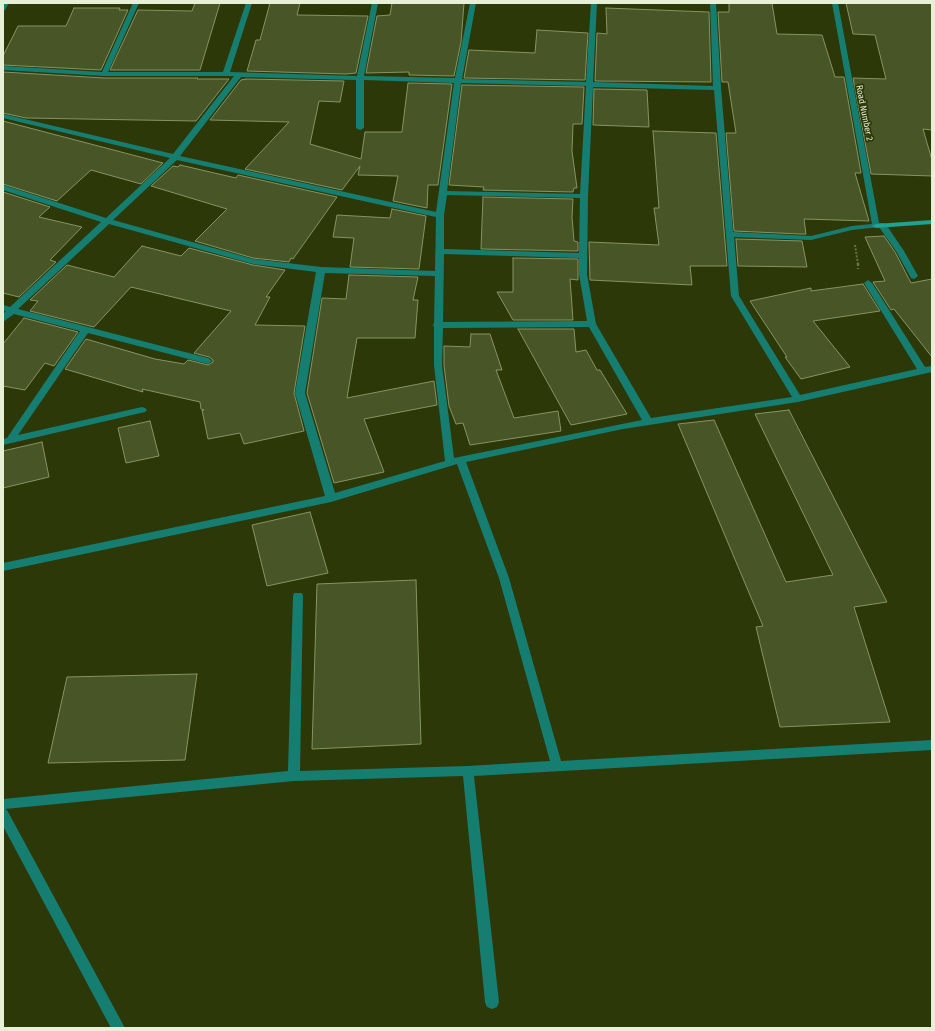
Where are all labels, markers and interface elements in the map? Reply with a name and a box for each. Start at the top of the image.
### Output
street label: Road Number 2 [853,84,875,142]

